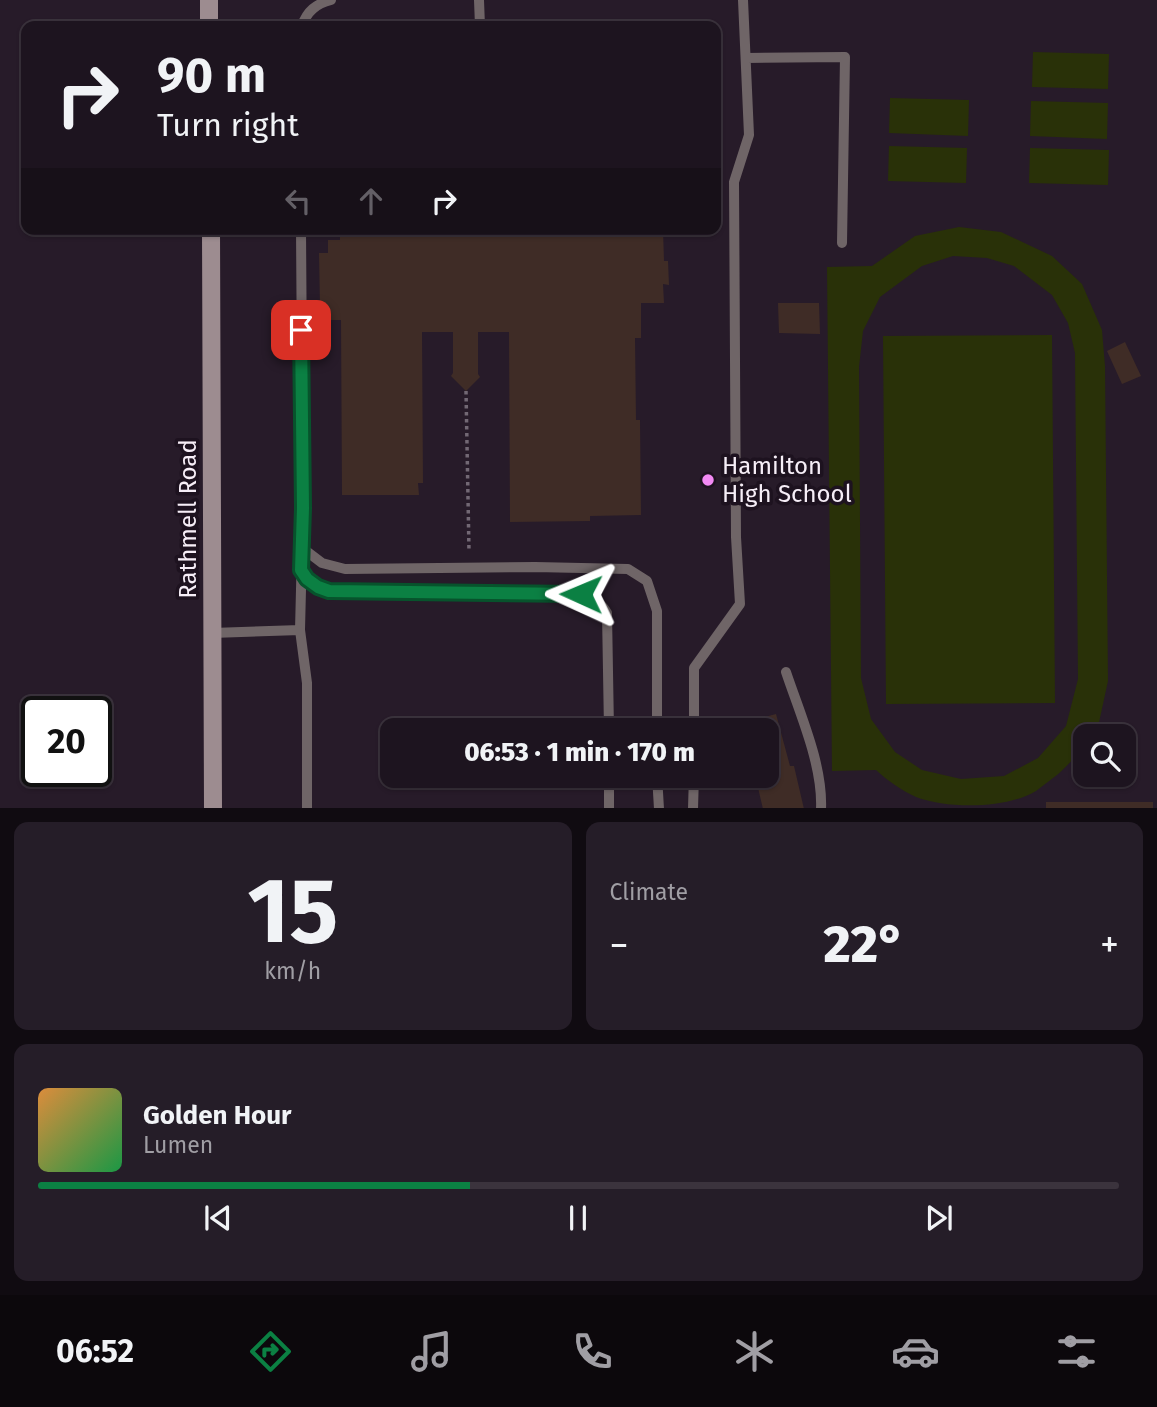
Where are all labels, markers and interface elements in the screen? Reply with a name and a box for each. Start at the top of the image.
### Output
text: 90 m [157,46,266,105]
icon: right [42,49,133,140]
text: Turn right [157,106,299,144]
icon: left [279,182,317,220]
icon: ahead [352,182,390,220]
icon: right [425,182,463,220]
pin [271,300,331,360]
icon: arrive [282,311,320,349]
street label: Rathmell Road [174,439,202,599]
place label: Hamilton High School [722,452,852,508]
marker: Hamilton High School [700,472,716,488]
position arrow [544,557,618,631]
speed limit sign: 20 [21,696,112,787]
map controls [1073,724,1136,787]
button: search [1073,724,1136,787]
text: 06:53 · 1 min · 170 m [464,737,695,768]
text: 15 [247,857,338,966]
text: Climate [610,878,688,906]
text: 22° [824,913,905,976]
text: − [610,922,629,968]
text: + [1100,922,1119,968]
text: km/h [264,957,321,985]
text: Golden Hour [143,1100,291,1131]
text: Lumen [143,1131,213,1159]
icon: previous [199,1199,237,1237]
icon: pause [559,1199,597,1237]
icon: next [920,1199,958,1237]
icon: directions [246,1327,295,1376]
icon: music [407,1327,456,1376]
icon: phone [568,1327,617,1376]
icon: climate [730,1327,779,1376]
icon: car [891,1327,940,1376]
icon: filters [1052,1327,1101,1376]
text: 06:52 [56,1332,134,1370]

